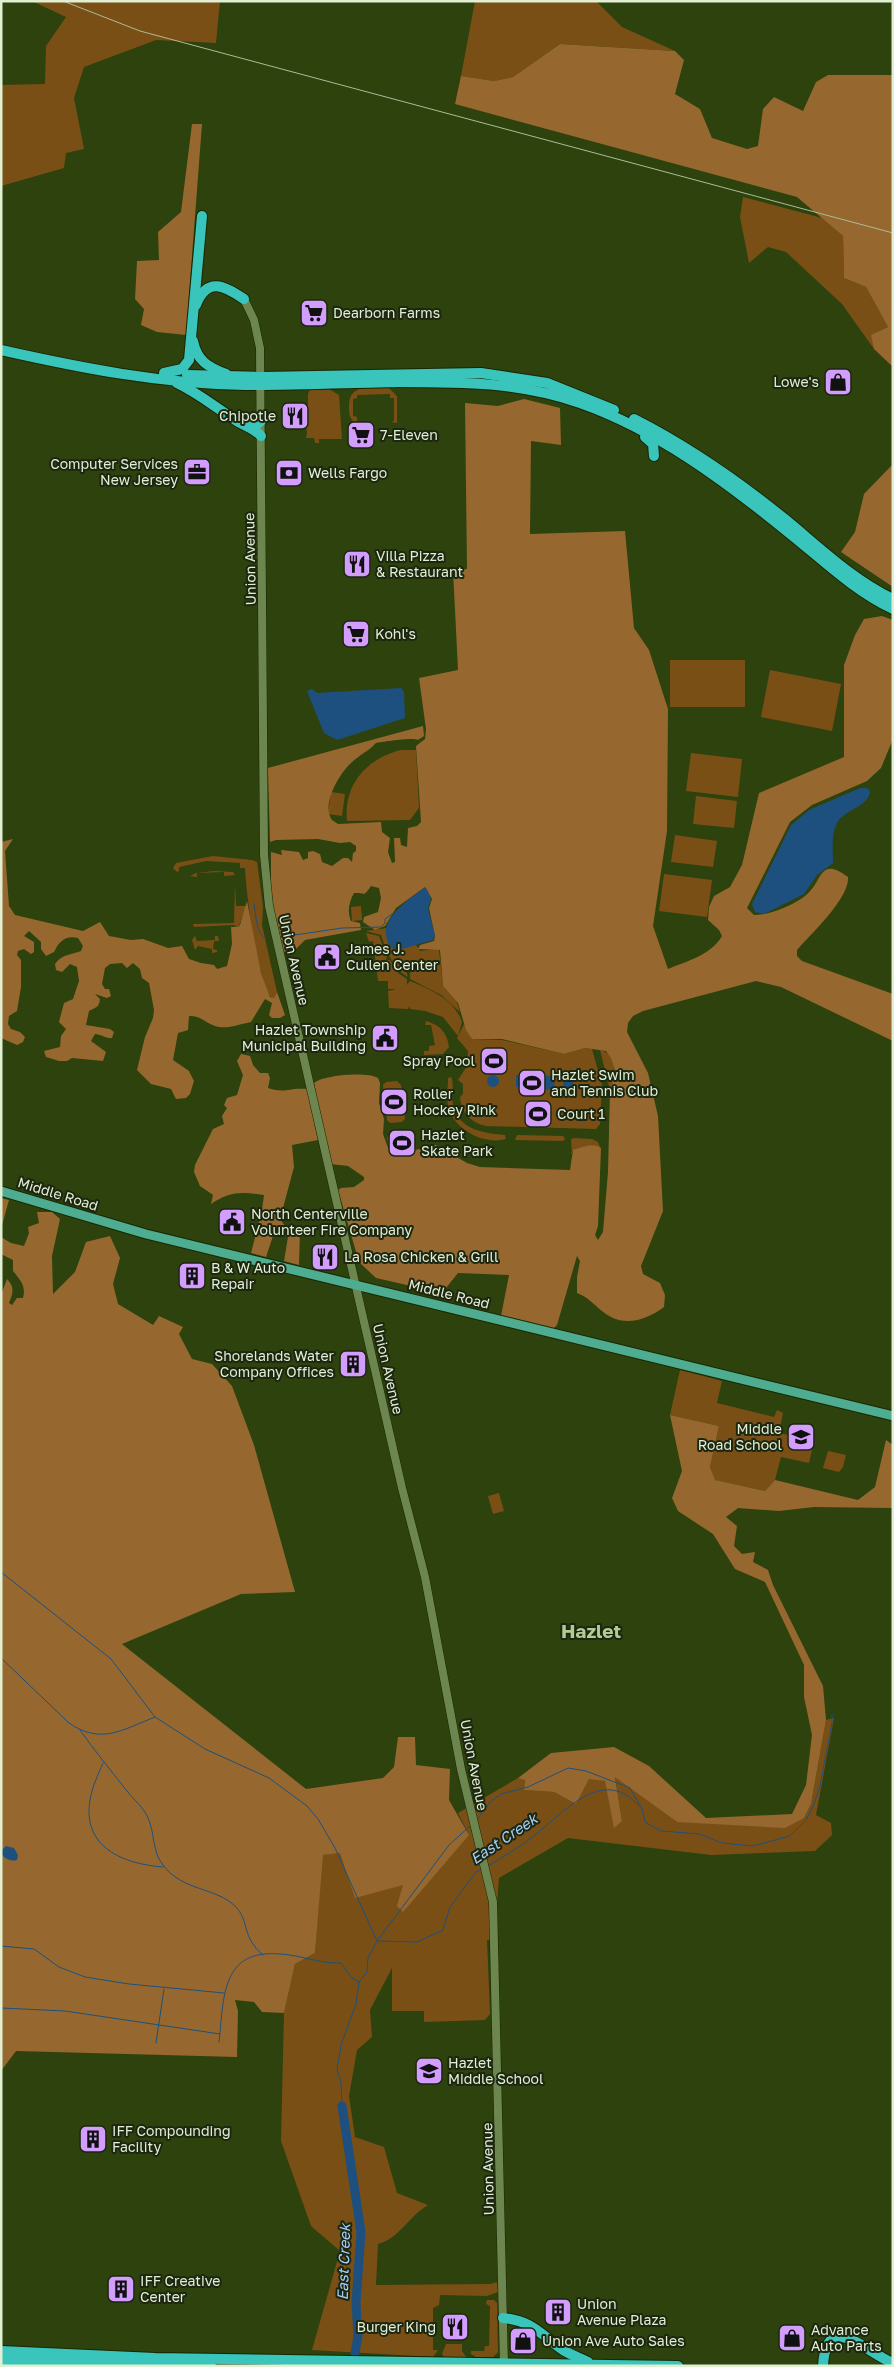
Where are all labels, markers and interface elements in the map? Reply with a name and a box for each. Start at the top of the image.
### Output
supermarket icon: Dearborn Farms [299,298,329,328]
place label: Dearborn Farms [333,304,440,321]
shop icon: Lowe's [823,367,853,397]
place label: Lowe's [773,373,819,390]
restaurant icon: Chipotle [280,401,310,431]
place label: Chipotle [219,407,276,424]
supermarket icon: 7-Eleven [346,420,376,450]
place label: 7-Eleven [380,426,438,443]
place label: Computer Services New Jersey [50,455,178,488]
office icon: Computer Services New Jersey [182,457,212,487]
bank icon: Wells Fargo [274,458,304,488]
place label: Wells Fargo [308,464,387,481]
street label: Union Avenue [240,513,259,605]
place label: Villa Pizza & Restaurant [376,547,463,580]
restaurant icon: Villa Pizza & Restaurant [342,549,372,579]
supermarket icon: Kohl's [341,619,371,649]
place label: Kohl's [375,625,416,642]
street label: Union Avenue [276,913,313,1007]
place label: James J. Cullen Center [346,940,439,973]
public building icon: James J. Cullen Center [312,942,342,972]
place label: Hazlet Township Municipal Building [242,1021,366,1054]
public building icon: Hazlet Township Municipal Building [370,1023,400,1053]
sports icon: Spray Pool [479,1046,509,1076]
place label: Spray Pool [403,1052,475,1069]
place label: Hazlet Swim and Tennis Club [551,1066,658,1099]
sports icon: Hazlet Swim and Tennis Club [517,1068,547,1098]
place label: Roller Hockey Rink [413,1085,496,1118]
sports icon: Roller Hockey Rink [379,1087,409,1117]
sports icon: Court 1 [523,1099,553,1129]
place label: Court 1 [557,1105,605,1122]
place label: Hazlet Skate Park [421,1126,493,1159]
sports icon: Hazlet Skate Park [387,1128,417,1158]
street label: Middle Road [16,1173,100,1214]
place label: North Centerville Volunteer Fire Company [251,1205,412,1238]
public building icon: North Centerville Volunteer Fire Company [217,1207,247,1237]
restaurant icon: La Rosa Chicken & Grill [310,1242,340,1272]
place label: La Rosa Chicken & Grill [344,1248,498,1265]
place label: B & W Auto Repair [211,1259,285,1292]
building icon: B & W Auto Repair [177,1261,207,1291]
street label: Middle Road [407,1275,492,1312]
street label: Union Avenue [370,1322,407,1416]
place label: Shorelands Water Company Offices [214,1347,335,1380]
building icon: Shorelands Water Company Offices [338,1349,368,1379]
place label: Middle Road School [698,1420,782,1453]
school or university icon: Middle Road School [786,1422,816,1452]
district label: Hazlet [561,1619,621,1642]
street label: Union Avenue [457,1718,492,1812]
water label: East Creek [467,1808,542,1867]
place label: Hazlet Middle School [448,2054,543,2087]
school or university icon: Hazlet Middle School [414,2056,444,2086]
place label: IFF Compounding Facility [112,2122,231,2155]
street label: Union Avenue [478,2123,497,2215]
building icon: IFF Compounding Facility [78,2124,108,2154]
water label: East Creek [333,2222,353,2301]
place label: IFF Creative Center [140,2272,220,2305]
building icon: IFF Creative Center [106,2274,136,2304]
place label: Union Avenue Plaza [577,2295,667,2328]
building icon: Union Avenue Plaza [543,2297,573,2327]
restaurant icon: Burger King [440,2312,470,2342]
place label: Burger King [357,2318,436,2335]
place label: Advance Auto Parts [811,2321,882,2354]
shop icon: Advance Auto Parts [777,2323,807,2353]
shop icon: Union Ave Auto Sales [508,2326,538,2356]
place label: Union Ave Auto Sales [542,2332,685,2349]

